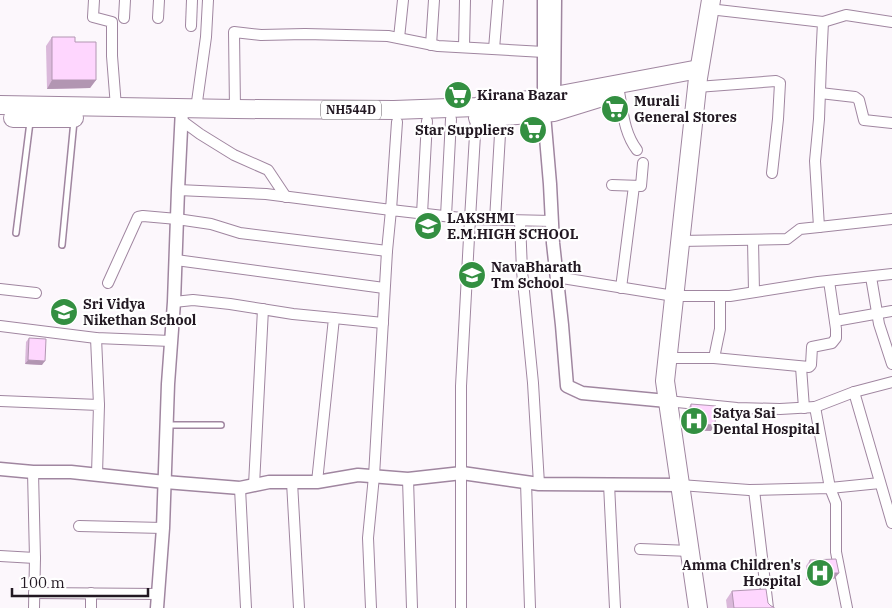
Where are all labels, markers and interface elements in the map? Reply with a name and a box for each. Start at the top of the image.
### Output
supermarket icon: Kirana Bazar [443,80,473,110]
place label: Kirana Bazar [477,86,568,104]
place label: Murali General Stores [634,92,737,126]
supermarket icon: Murali General Stores [600,94,630,124]
road number: NH544D [321,100,381,120]
supermarket icon: Star Suppliers [518,115,548,145]
place label: Star Suppliers [415,121,514,139]
place label: LAKSHMI E.M.HIGH SCHOOL [447,209,579,243]
school or university icon: LAKSHMI E.M.HIGH SCHOOL [413,211,443,241]
place label: NavaBharath Tm School [491,258,582,292]
school or university icon: NavaBharath Tm School [457,260,487,290]
place label: Sri Vidya Nikethan School [83,295,197,329]
school or university icon: Sri Vidya Nikethan School [49,297,79,327]
place label: Satya Sai Dental Hospital [713,404,820,438]
hospital icon: Satya Sai Dental Hospital [679,406,709,436]
place label: Amma Children's Hospital [682,556,801,590]
hospital icon: Amma Children's Hospital [805,558,835,588]
scale bar [12,566,149,598]
text: 100 m [20,573,65,592]

